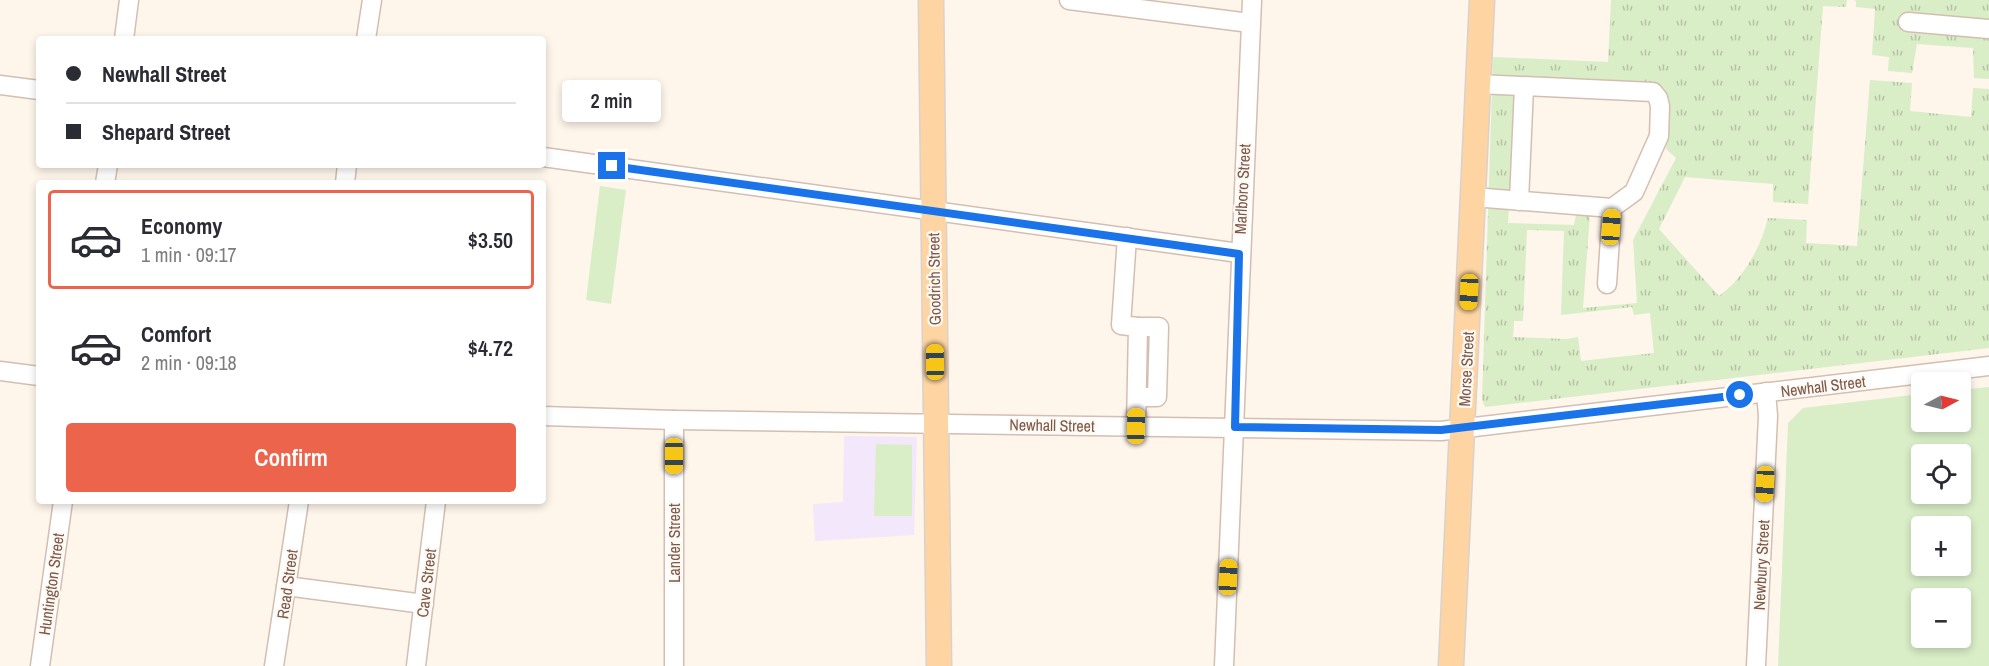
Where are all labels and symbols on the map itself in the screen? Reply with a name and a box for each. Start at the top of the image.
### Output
callout: 2 min [562,79,662,121]
street label: Marlboro Street [1229,143,1255,235]
route end [598,152,625,179]
car [1601,208,1621,246]
street label: Goodrich Street [922,232,946,325]
car [1459,274,1479,310]
street label: Morse Street [1453,331,1479,407]
car [926,344,944,380]
street label: Newhall Street [1779,370,1867,402]
north arrow [1911,372,1971,432]
route start [1726,381,1753,408]
car [1127,408,1145,444]
street label: Newhall Street [1009,413,1095,437]
car [665,438,683,474]
car [1755,466,1775,502]
street label: Lander Street [663,503,685,583]
street label: Newbury Street [1748,519,1774,611]
street label: Huntington Street [33,531,69,636]
street label: Read Street [271,547,303,620]
street label: Cave Street [411,547,441,619]
car [1218,559,1238,595]

